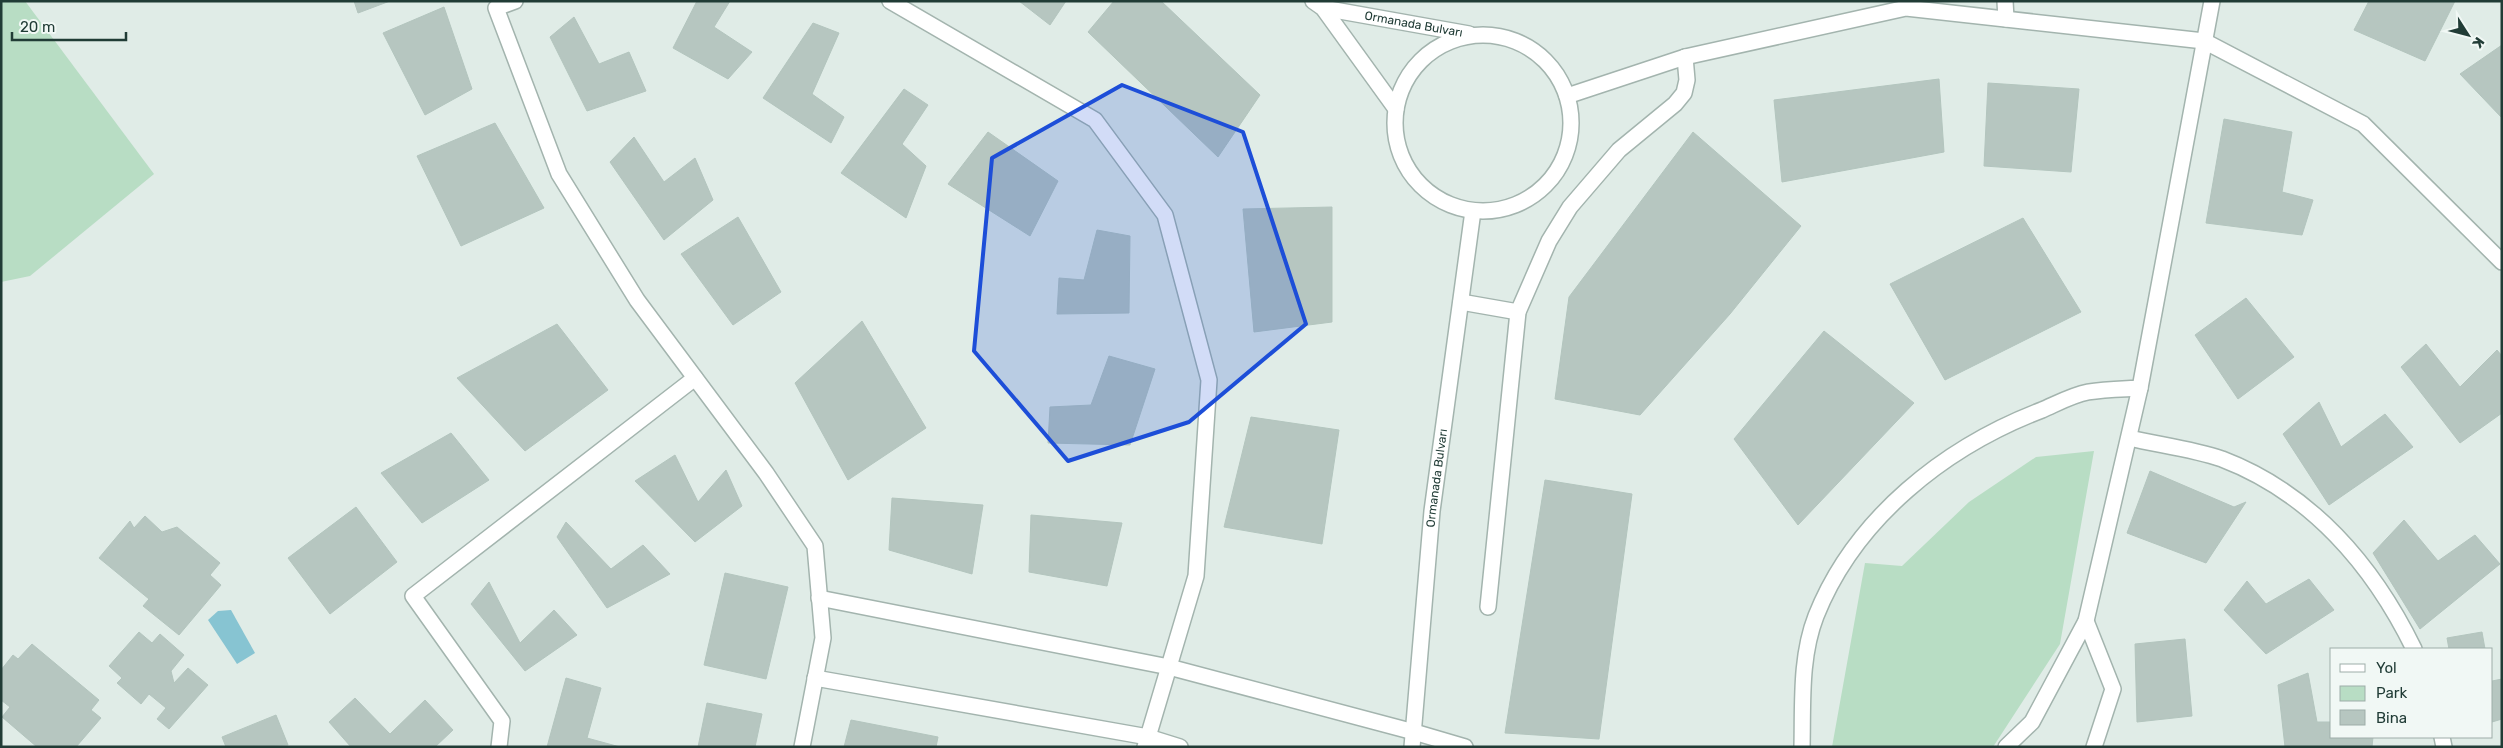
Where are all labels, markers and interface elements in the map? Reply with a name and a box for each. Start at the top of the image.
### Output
street label: Ormanada Bulvarı [1363,9,1464,40]
scale bar [12,10,126,42]
north arrow [2443,10,2493,60]
text: 20 m [20,18,55,36]
text: K [2468,34,2488,52]
street label: Ormanada Bulvarı [1424,428,1450,528]
legend [2330,648,2493,738]
text: Yol [2376,659,2397,677]
text: Park [2376,684,2407,702]
text: Bina [2376,709,2407,727]

